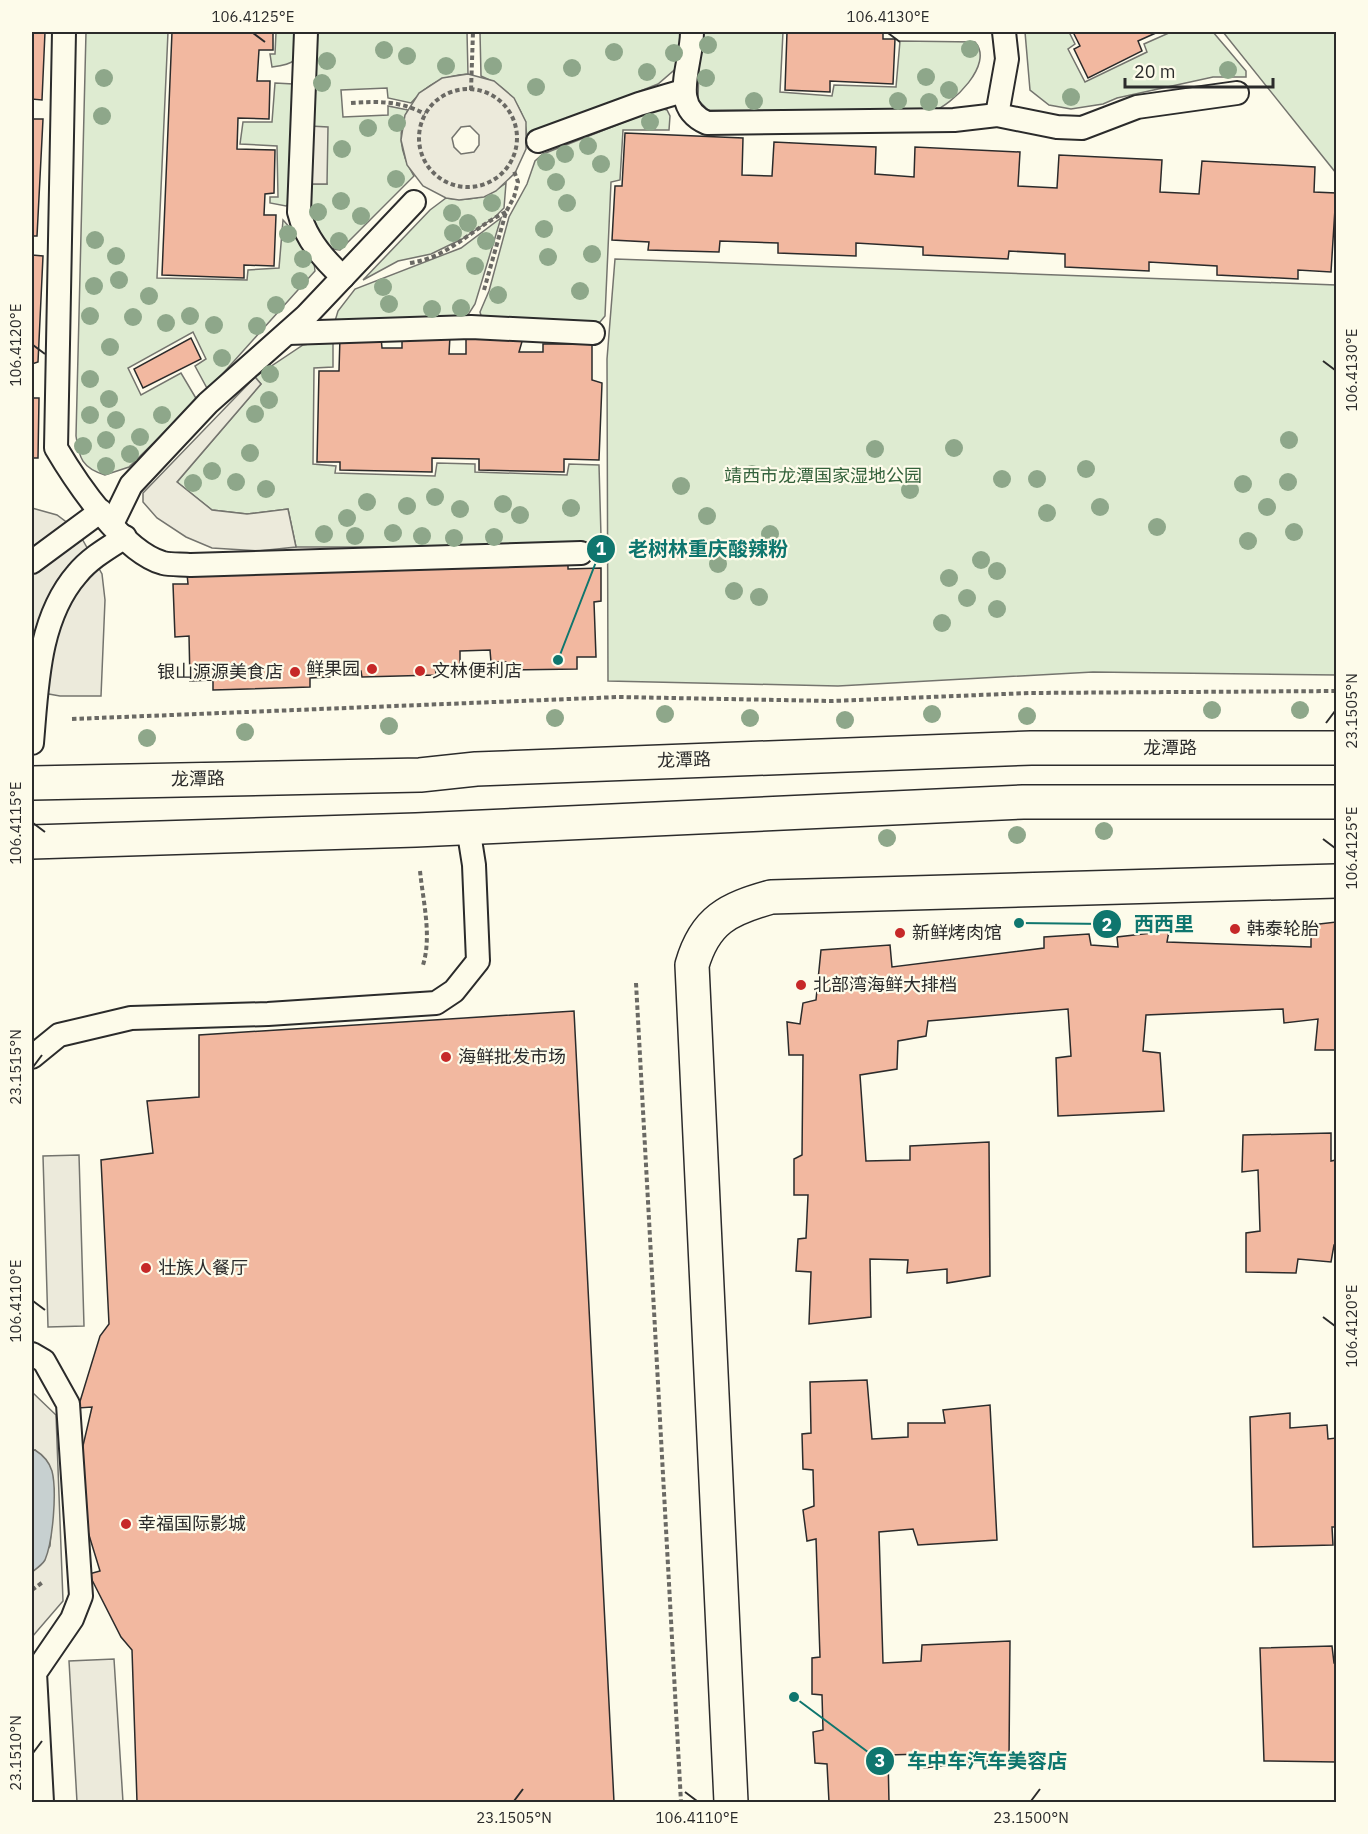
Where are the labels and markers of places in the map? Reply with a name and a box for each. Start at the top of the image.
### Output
callout: 老树林重庆酸辣粉 [586,530,800,568]
place label: 鲜果园 [306,657,360,680]
place label: 文林便利店 [432,659,522,682]
place label: 银山源源美食店 [157,660,283,683]
marker: 鲜果园 [365,662,379,676]
marker: 文林便利店 [413,664,427,678]
marker: 银山源源美食店 [288,665,302,679]
callout: 西西里 [1092,905,1206,943]
place label: 韩泰轮胎 [1247,917,1319,940]
place label: 新鲜烤肉馆 [912,921,1002,944]
marker: 韩泰轮胎 [1228,922,1242,936]
marker: 新鲜烤肉馆 [893,926,907,940]
place label: 北部湾海鲜大排档 [813,973,957,996]
marker: 北部湾海鲜大排档 [794,978,808,992]
place label: 海鲜批发市场 [458,1045,566,1068]
marker: 海鲜批发市场 [439,1050,453,1064]
place label: 壮族人餐厅 [158,1256,248,1279]
marker: 壮族人餐厅 [139,1261,153,1275]
place label: 幸福国际影城 [138,1512,246,1535]
marker: 幸福国际影城 [119,1517,133,1531]
callout: 车中车汽车美容店 [865,1742,1079,1780]

